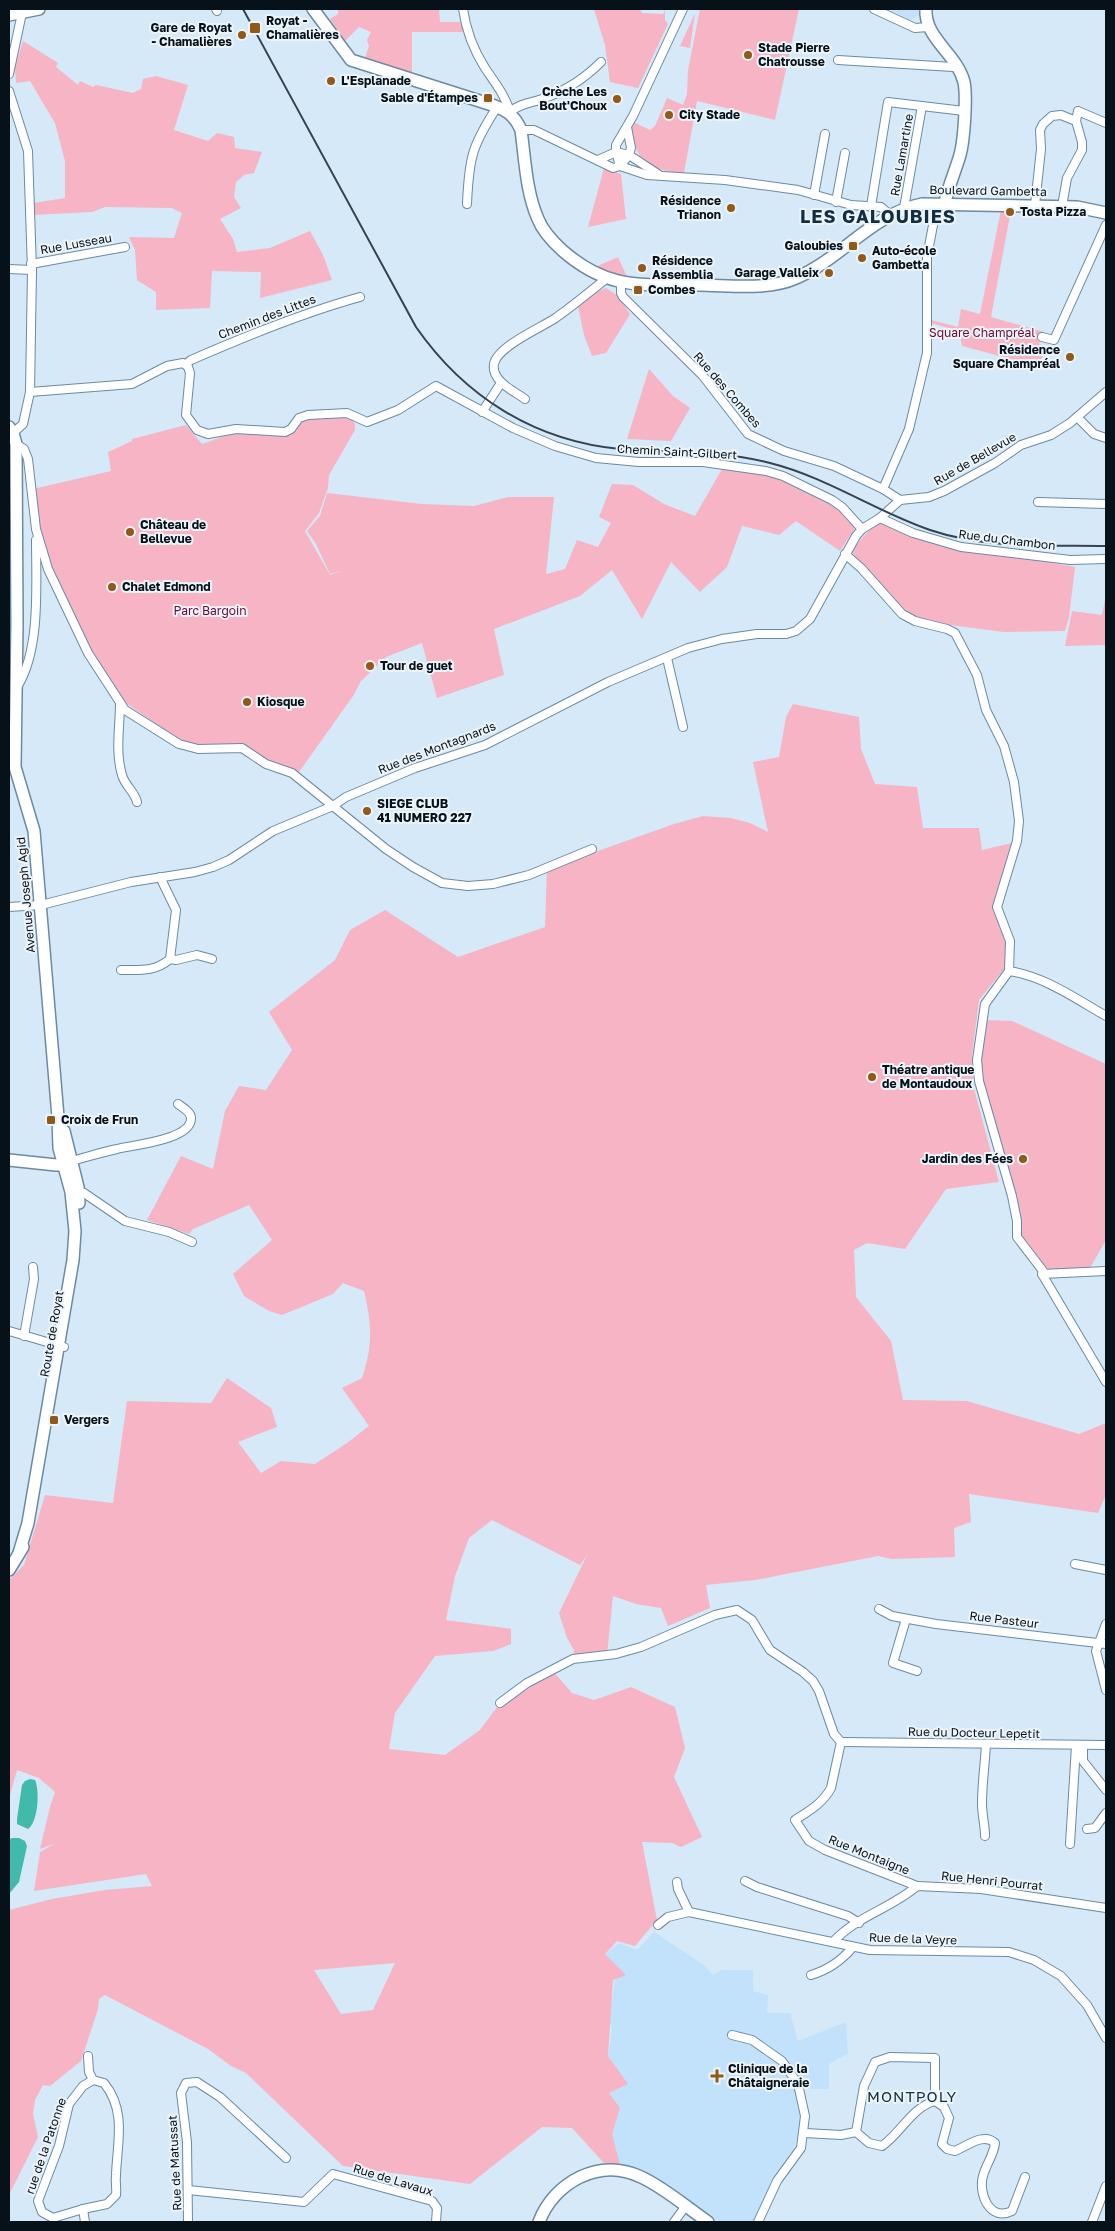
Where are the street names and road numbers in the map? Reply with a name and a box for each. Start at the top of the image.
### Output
street label: Rue Lamartine [887,112,916,197]
street label: Boulevard Gambetta [929,182,1047,199]
street label: Rue Lusseau [39,230,113,257]
street label: Chemin des Littes [216,291,318,342]
street label: Rue des Combes [690,349,764,431]
street label: Rue de Bellevue [931,429,1019,488]
street label: Chemin Saint-Gilbert [617,441,738,462]
street label: Rue du Chambon [958,526,1056,553]
street label: Rue des Montagnards [376,718,498,777]
street label: Avenue Joseph Agid [13,837,38,954]
street label: Route de Royat [37,1289,67,1378]
street label: Rue Pasteur [969,1608,1040,1631]
street label: Rue du Docteur Lepetit [908,1724,1041,1741]
street label: Rue Montaigne [826,1831,912,1878]
street label: Rue Henri Pourrat [940,1868,1044,1893]
street label: Rue de la Veyre [869,1929,957,1948]
street label: rue de la Patonne [22,2096,69,2196]
street label: Rue de Matussat [164,2115,184,2211]
street label: Rue de Lavaux [351,2160,435,2199]

